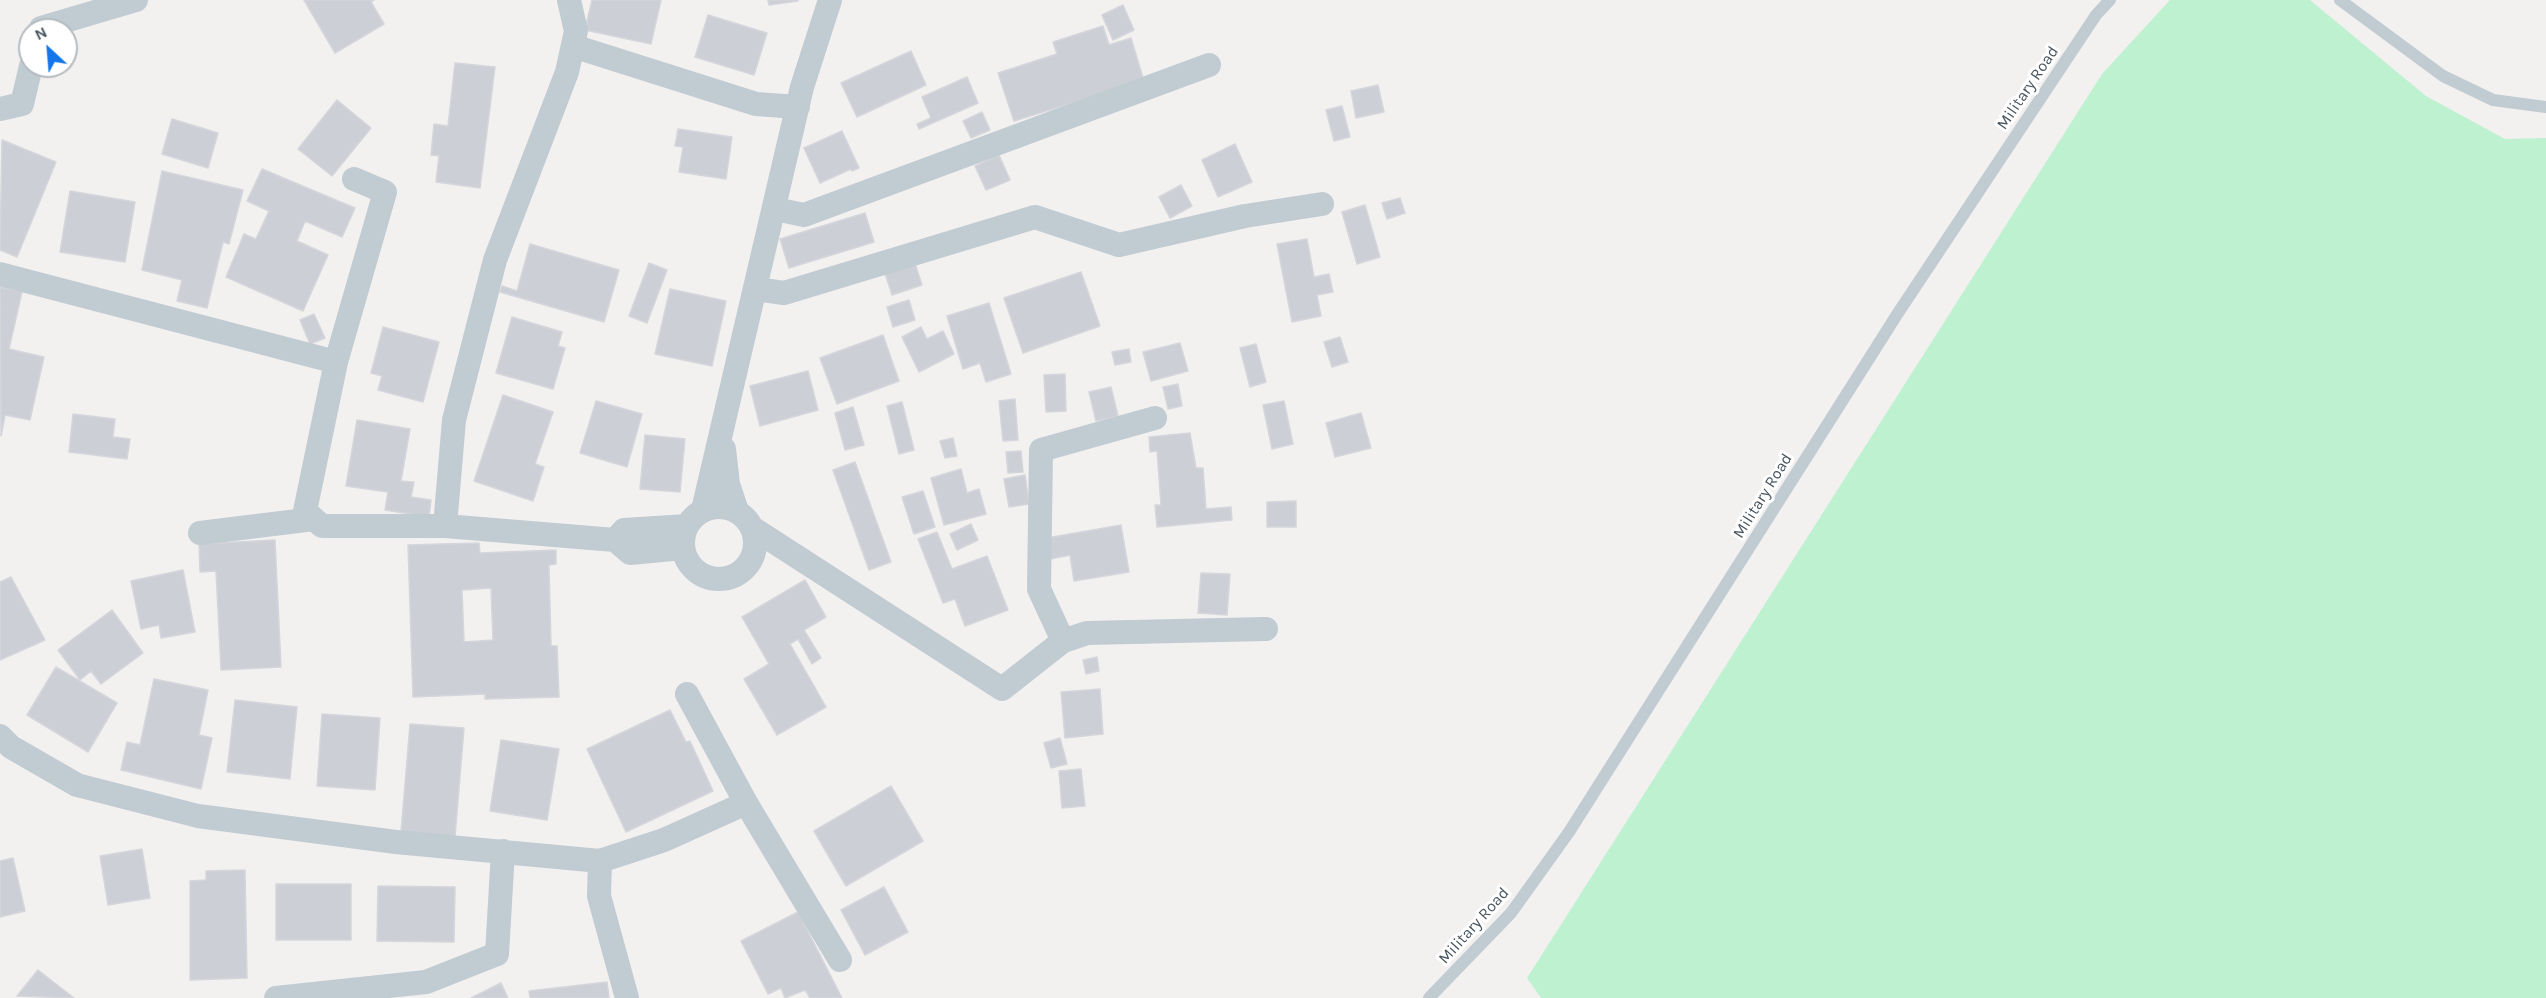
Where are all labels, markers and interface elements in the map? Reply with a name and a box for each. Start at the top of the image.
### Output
north arrow [18,18,78,78]
text: N [31,22,50,44]
street label: Military Road [1993,43,2063,133]
street label: Military Road [1729,450,1797,542]
street label: Military Road [1435,884,1513,968]

